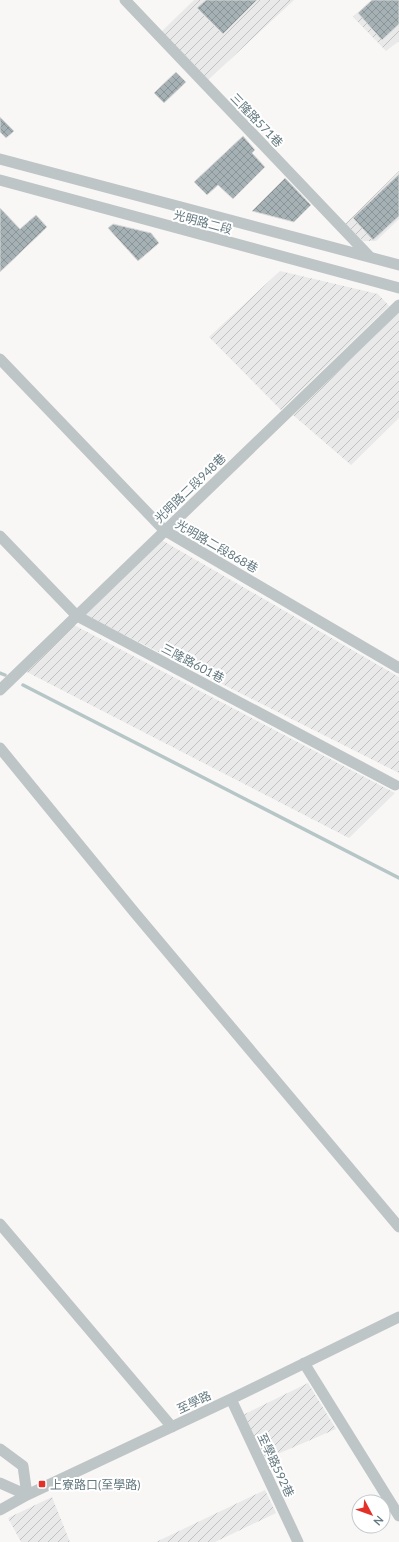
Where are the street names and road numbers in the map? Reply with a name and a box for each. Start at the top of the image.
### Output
street label: 三隆路571巷 [228,90,286,150]
street label: 光明路二段 [172,207,234,237]
street label: 光明路二段948巷 [151,450,229,526]
street label: 光明路二段868巷 [173,516,261,576]
street label: 三隆路601巷 [159,640,227,686]
street label: 至學路 [175,1388,213,1416]
street label: 至學路592巷 [255,1431,297,1499]

